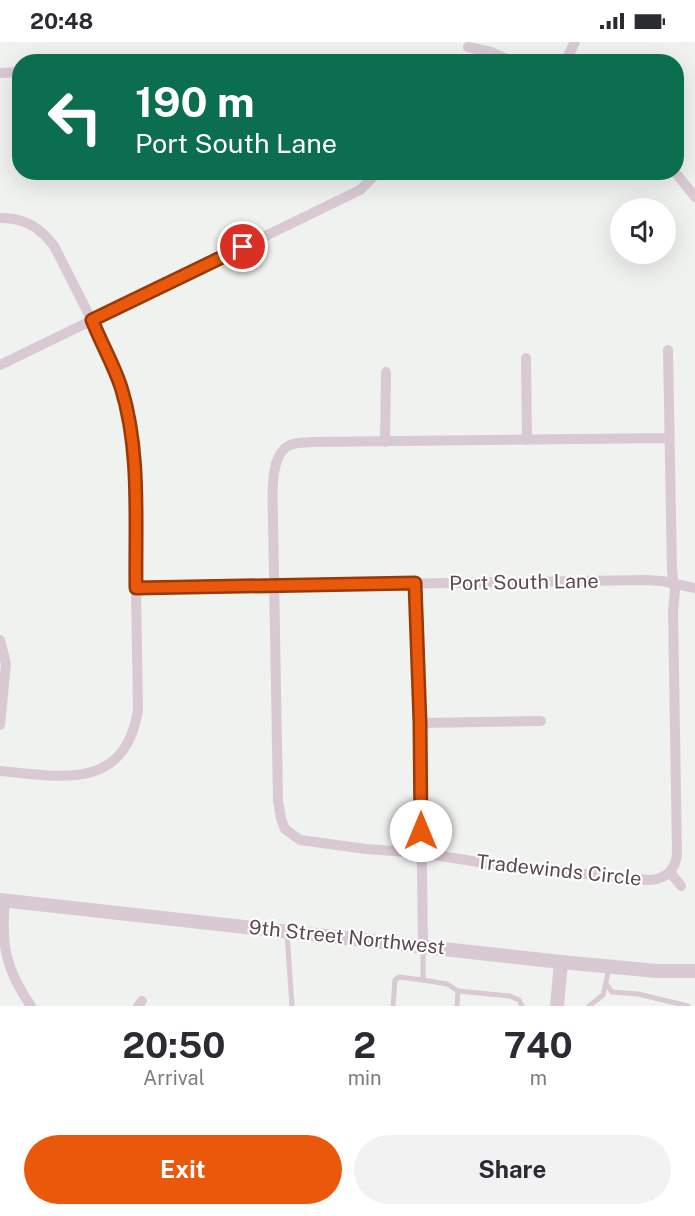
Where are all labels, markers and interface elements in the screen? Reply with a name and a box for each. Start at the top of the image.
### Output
text: 20:48 [30,8,93,34]
text: 190 m [135,77,255,126]
icon: left [36,78,114,156]
text: Port South Lane [135,127,337,159]
map controls [610,198,676,264]
button: sound [610,198,676,264]
pin [217,221,268,272]
icon: arrive [226,230,259,263]
street label: Port South Lane [449,569,599,595]
position arrow [389,799,453,863]
street label: Tradewinds Circle [475,849,643,891]
street label: 9th Street Northwest [248,915,446,959]
text: 20:50 [122,1024,225,1066]
text: 2 [353,1024,376,1066]
text: 740 [504,1024,573,1066]
text: Arrival [143,1066,205,1090]
text: min [348,1066,382,1090]
text: m [530,1066,547,1090]
button: Exit [24,1135,342,1204]
button: Share [354,1135,671,1204]

